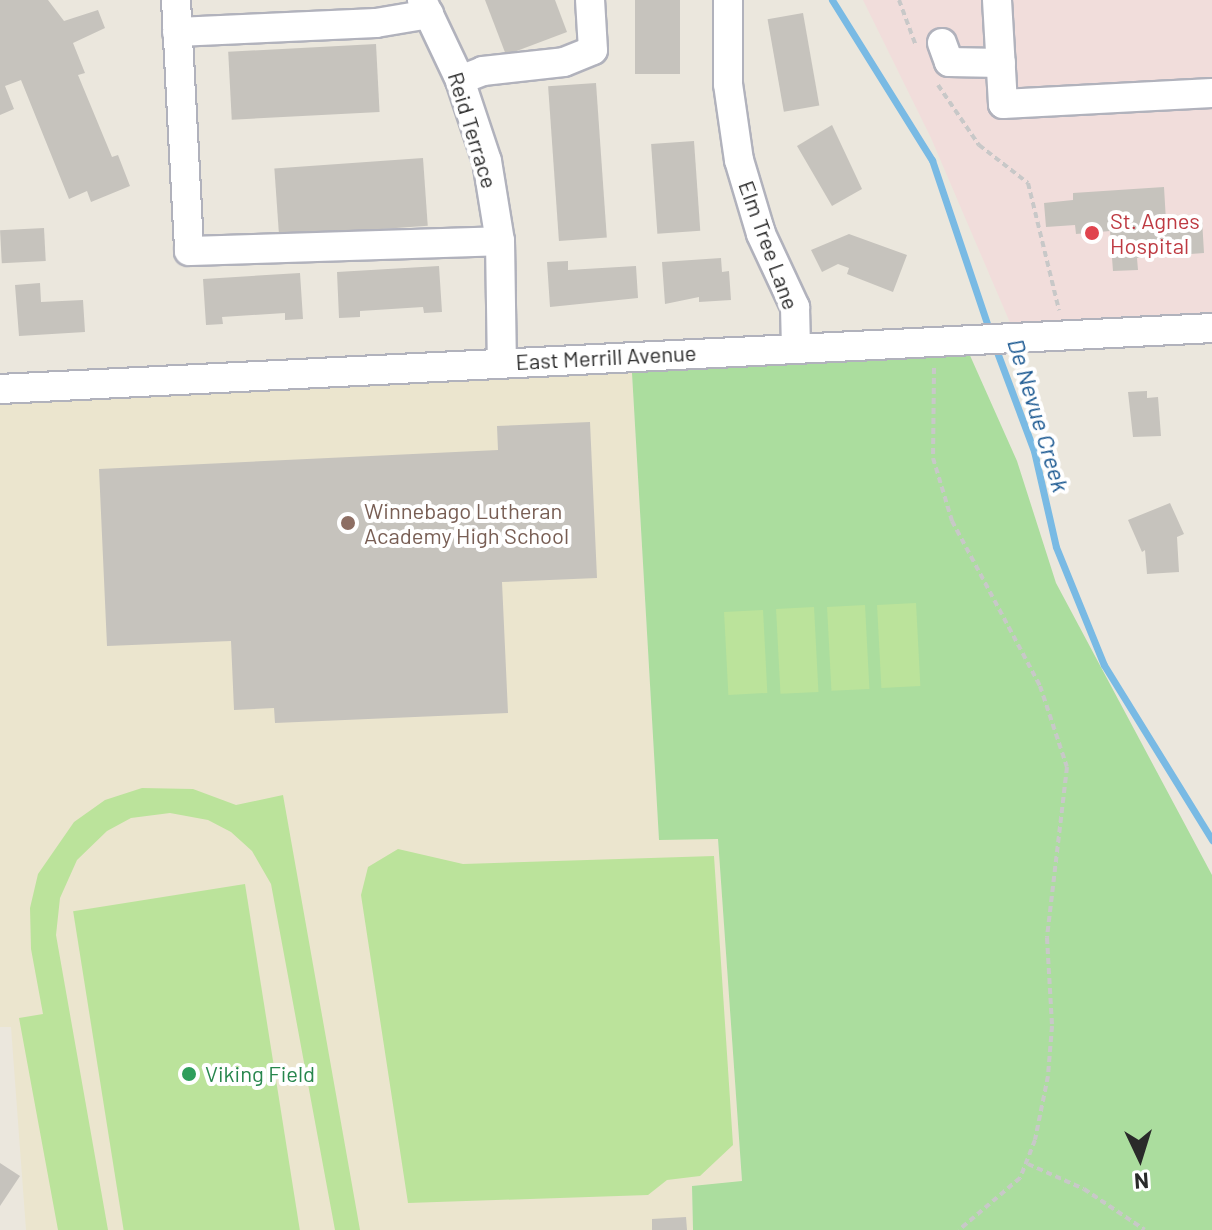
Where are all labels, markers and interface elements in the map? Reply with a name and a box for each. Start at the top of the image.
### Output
street label: Reid Terrace [443,69,503,191]
street label: Elm Tree Lane [733,177,805,313]
place label: St. Agnes Hospital [1110,207,1200,258]
marker: St. Agnes Hospital [1081,222,1103,244]
water label: De Nevue Creek [1002,335,1076,495]
street label: East Merrill Avenue [515,339,697,375]
place label: Winnebago Lutheran Academy High School [364,497,569,548]
marker: Winnebago Lutheran Academy High School [339,514,357,532]
place label: Viking Field [205,1061,315,1087]
marker: Viking Field [180,1065,198,1083]
north arrow [1100,1118,1180,1198]
text: N [1133,1168,1150,1195]

